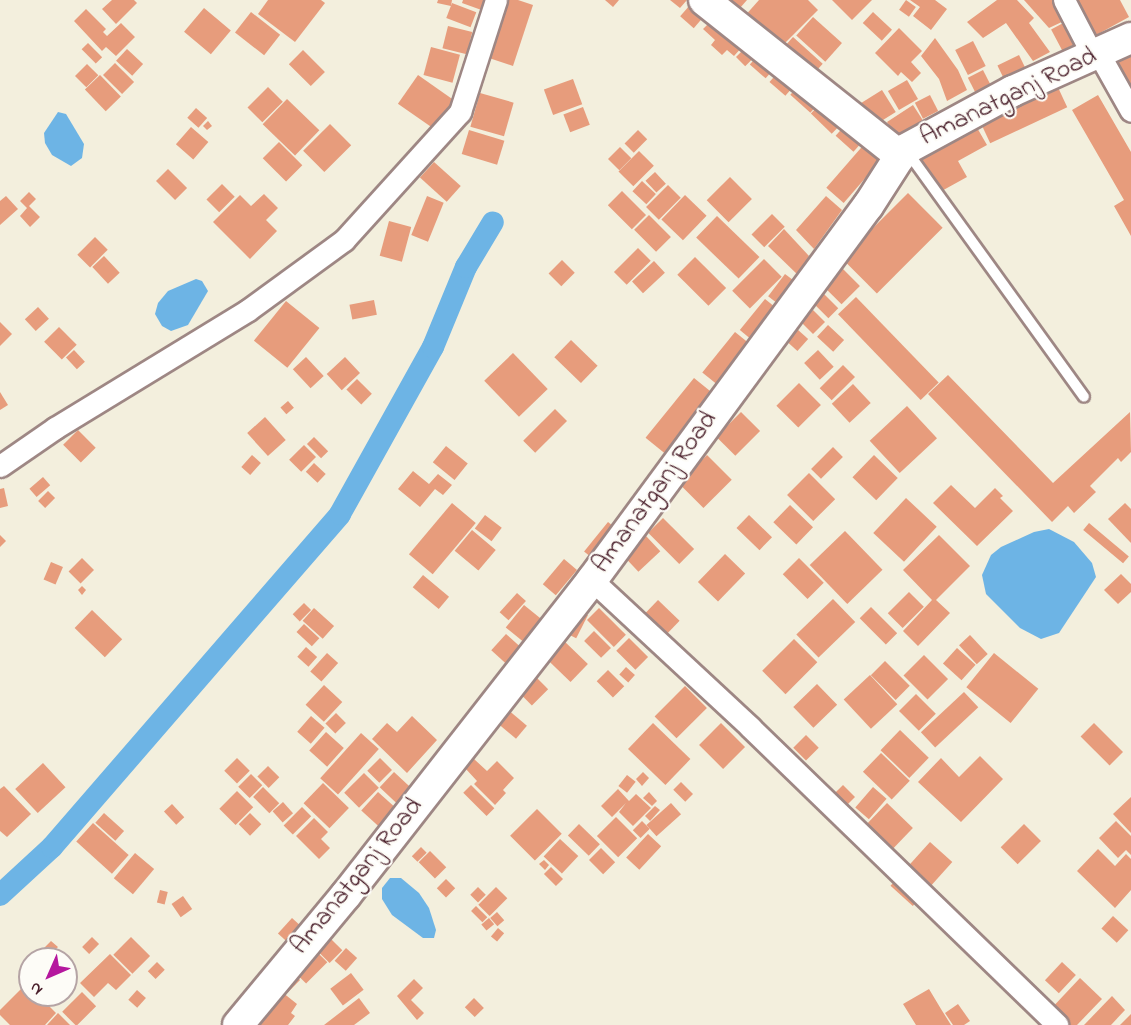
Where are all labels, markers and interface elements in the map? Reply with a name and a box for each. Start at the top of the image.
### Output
street label: Amanatganj Road [916,42,1102,154]
street label: Amanatganj Road [587,406,725,580]
street label: Amanatganj Road [285,792,431,962]
north arrow [18,947,78,1007]
text: N [24,976,49,1001]

